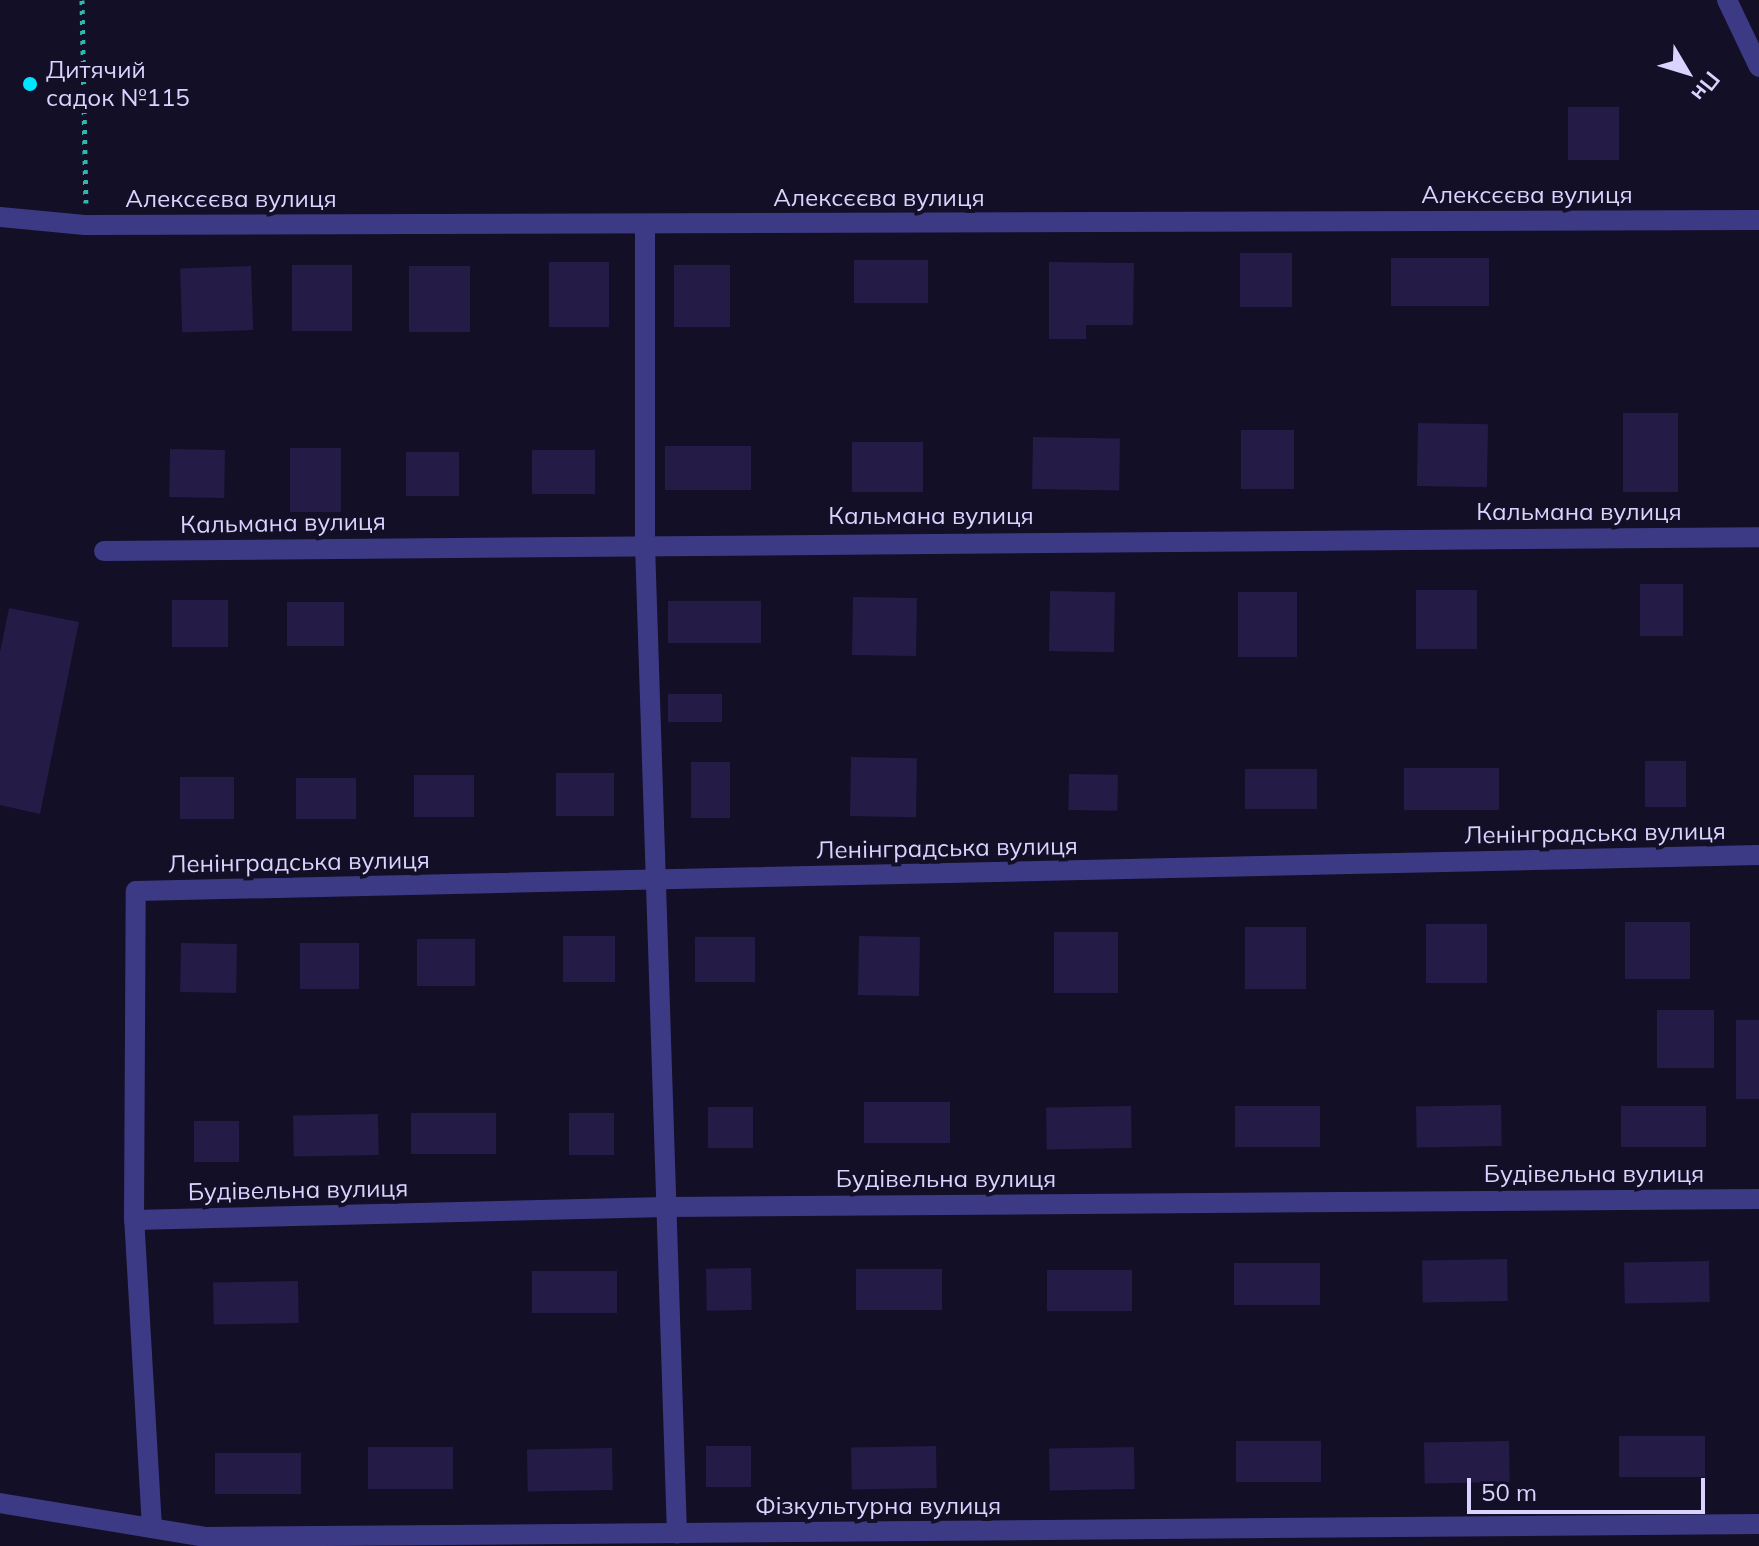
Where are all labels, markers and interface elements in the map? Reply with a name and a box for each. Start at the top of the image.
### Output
north arrow [1647,32,1727,112]
place label: Дитячий садок №115 [46,56,190,112]
text: Пн [1685,66,1726,107]
marker: Дитячий садок №115 [21,75,39,93]
street label: Алексєєва вулиця [1421,181,1633,209]
street label: Алексєєва вулиця [773,184,985,212]
street label: Алексєєва вулиця [125,185,337,213]
street label: Кальмана вулиця [1476,498,1682,526]
street label: Кальмана вулиця [828,502,1034,530]
street label: Кальмана вулиця [180,507,386,539]
street label: Ленінградська вулиця [1464,816,1726,850]
street label: Ленінградська вулиця [816,831,1078,865]
street label: Ленінградська вулиця [168,845,430,879]
street label: Будівельна вулиця [1484,1160,1704,1188]
street label: Будівельна вулиця [836,1165,1056,1193]
street label: Будівельна вулиця [187,1174,409,1206]
scale bar [1471,1462,1709,1512]
text: 50 m [1481,1477,1537,1507]
street label: Фiзкультурна вулиця [755,1492,1001,1520]

